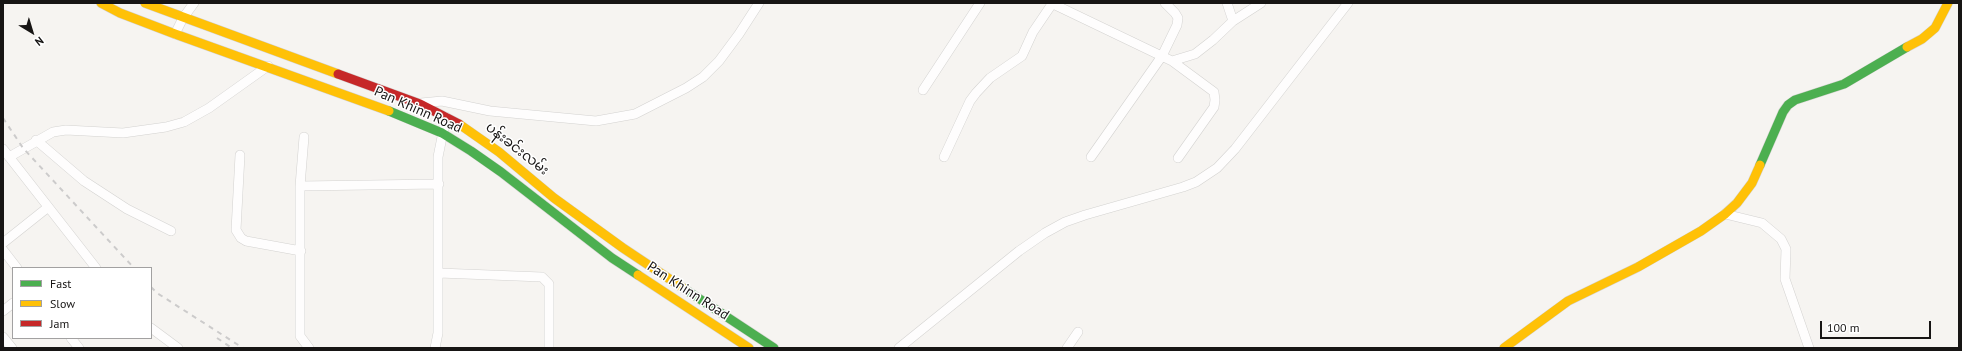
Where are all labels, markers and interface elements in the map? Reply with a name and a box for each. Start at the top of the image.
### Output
north arrow [12,12,52,52]
text: N [32,34,47,49]
street label: Pan Khinn Road [372,83,464,137]
street label: ပန်းခင်းလမ်း [482,119,552,179]
street label: Pan Khinn Road [644,258,732,324]
legend [12,267,152,339]
text: Fast [50,276,71,291]
text: Slow [50,296,75,311]
scale bar [1822,313,1933,339]
text: Jam [50,316,69,331]
text: 100 m [1827,320,1860,335]

